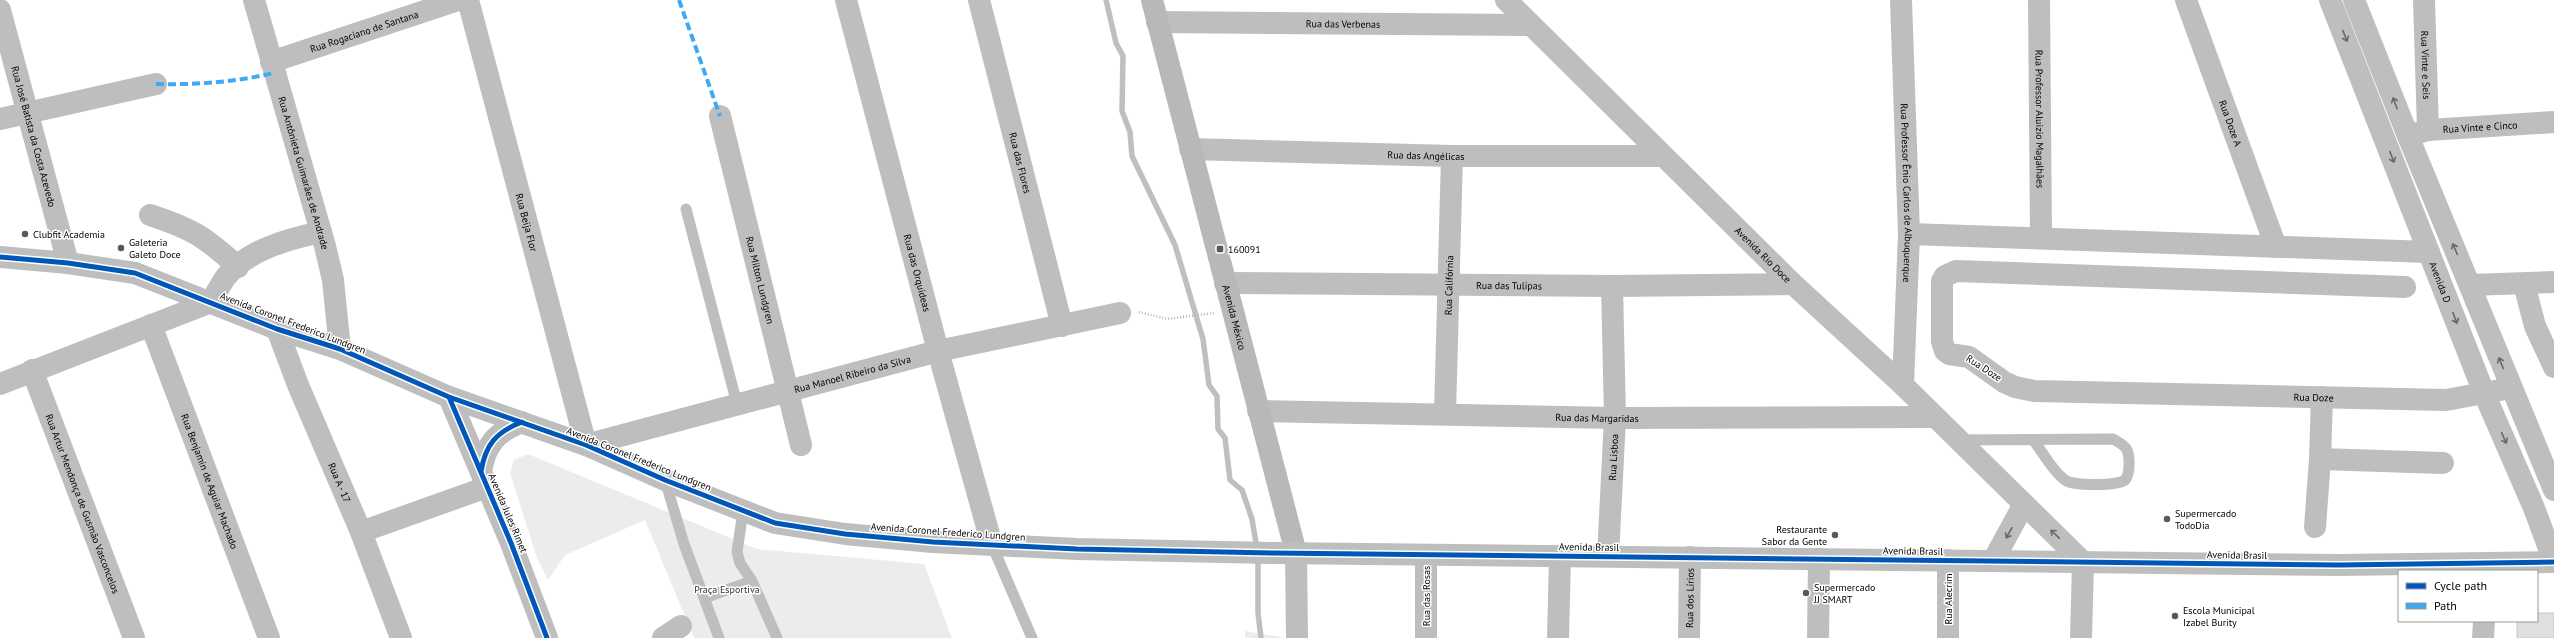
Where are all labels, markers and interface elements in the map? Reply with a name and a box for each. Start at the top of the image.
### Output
street label: Rua Rogaciano de Santana [308,7,420,55]
street label: Rua das Verbenas [1306,17,1380,30]
one-way arrow [2341,30,2349,42]
street label: Rua Vinte e Seis [2418,30,2434,99]
street label: Rua Professor Aluizio Magalhães [2033,50,2047,188]
street label: Rua José Batista da Costa Azevedo [9,65,59,208]
street label: Rua Antônieta Guimarães de Andrade [276,95,332,251]
street label: Rua Doze A [2216,98,2245,148]
one-way arrow [2390,98,2398,110]
street label: Rua Professor Ênio Carlos de Albuquerque [1898,103,1916,283]
street label: Rua Vinte e Cinco [2442,118,2518,136]
street label: Rua das Flores [1006,131,1034,195]
street label: Rua das Angélicas [1387,148,1464,163]
one-way arrow [2389,151,2397,163]
street label: Rua Beija Flor [513,192,541,253]
street label: Avenida Rio Doce [1732,224,1794,285]
place label: Clubfit Academia [33,228,105,241]
marker: Clubfit Academia [20,229,30,239]
street label: Rua das Orquídeas [901,233,934,313]
street label: Rua Milton Lundgren [743,235,777,325]
place label: Galeteria Galeto Doce [129,236,181,261]
marker: Galeteria Galeto Doce [116,243,126,253]
place label: 160091 [1228,243,1261,256]
marker: 160091 [1215,244,1225,254]
one-way arrow [2451,244,2458,256]
street label: Rua Califórnia [1441,255,1456,315]
street label: Avenida D [2427,260,2454,305]
street label: Rua das Tulipas [1476,278,1542,292]
street label: Avenida México [1220,283,1249,351]
street label: Avenida Coronel Frederico Lundgren [218,289,368,357]
one-way arrow [2451,311,2459,323]
street label: Rua Manoel Ribeiro da Silva [792,352,912,396]
street label: Rua Doze [1964,352,2004,384]
one-way arrow [2497,358,2504,370]
street label: Rua Doze [2293,390,2334,404]
street label: Rua das Margaridas [1555,410,1639,425]
street label: Rua Artur Mendonça de Gusmão Vasconcelos [43,412,123,595]
street label: Rua Benjamin de Aguiar Machado [178,412,241,551]
street label: Avenida Coronel Frederico Lundgren [565,424,713,494]
one-way arrow [2501,432,2508,444]
street label: Rua Lisboa [1605,433,1621,481]
street label: Rua A - 17 [326,461,354,505]
street label: Avenida Jules Rimet [485,471,531,555]
place label: Supermercado TodoDia [2175,507,2236,532]
marker: Supermercado TodoDia [2162,514,2172,524]
street label: Avenida Coronel Frederico Lundgren [870,520,1026,544]
place label: Restaurante Sabor da Gente [1762,523,1827,548]
one-way arrow [2004,526,2012,538]
marker: Restaurante Sabor da Gente [1830,530,1840,540]
one-way arrow [2050,530,2060,539]
street label: Avenida Brasil [1559,540,1619,554]
street label: Avenida Brasil [1883,544,1943,558]
street label: Avenida Brasil [2207,548,2267,562]
street label: Rua das Rosas [1420,566,1433,626]
street label: Rua dos Lírios [1683,568,1696,628]
legend [2398,570,2538,622]
street label: Rua Alecrim [1942,574,1955,625]
text: Cycle path [2434,578,2487,593]
place label: Supermercado JJ SMART [1813,581,1875,606]
park label: Praça Esportiva [694,583,760,596]
marker: Supermercado JJ SMART [1801,588,1811,598]
text: Path [2434,598,2457,613]
place label: Escola Municipal Izabel Burity [2183,604,2255,629]
marker: Escola Municipal Izabel Burity [2170,611,2180,621]

